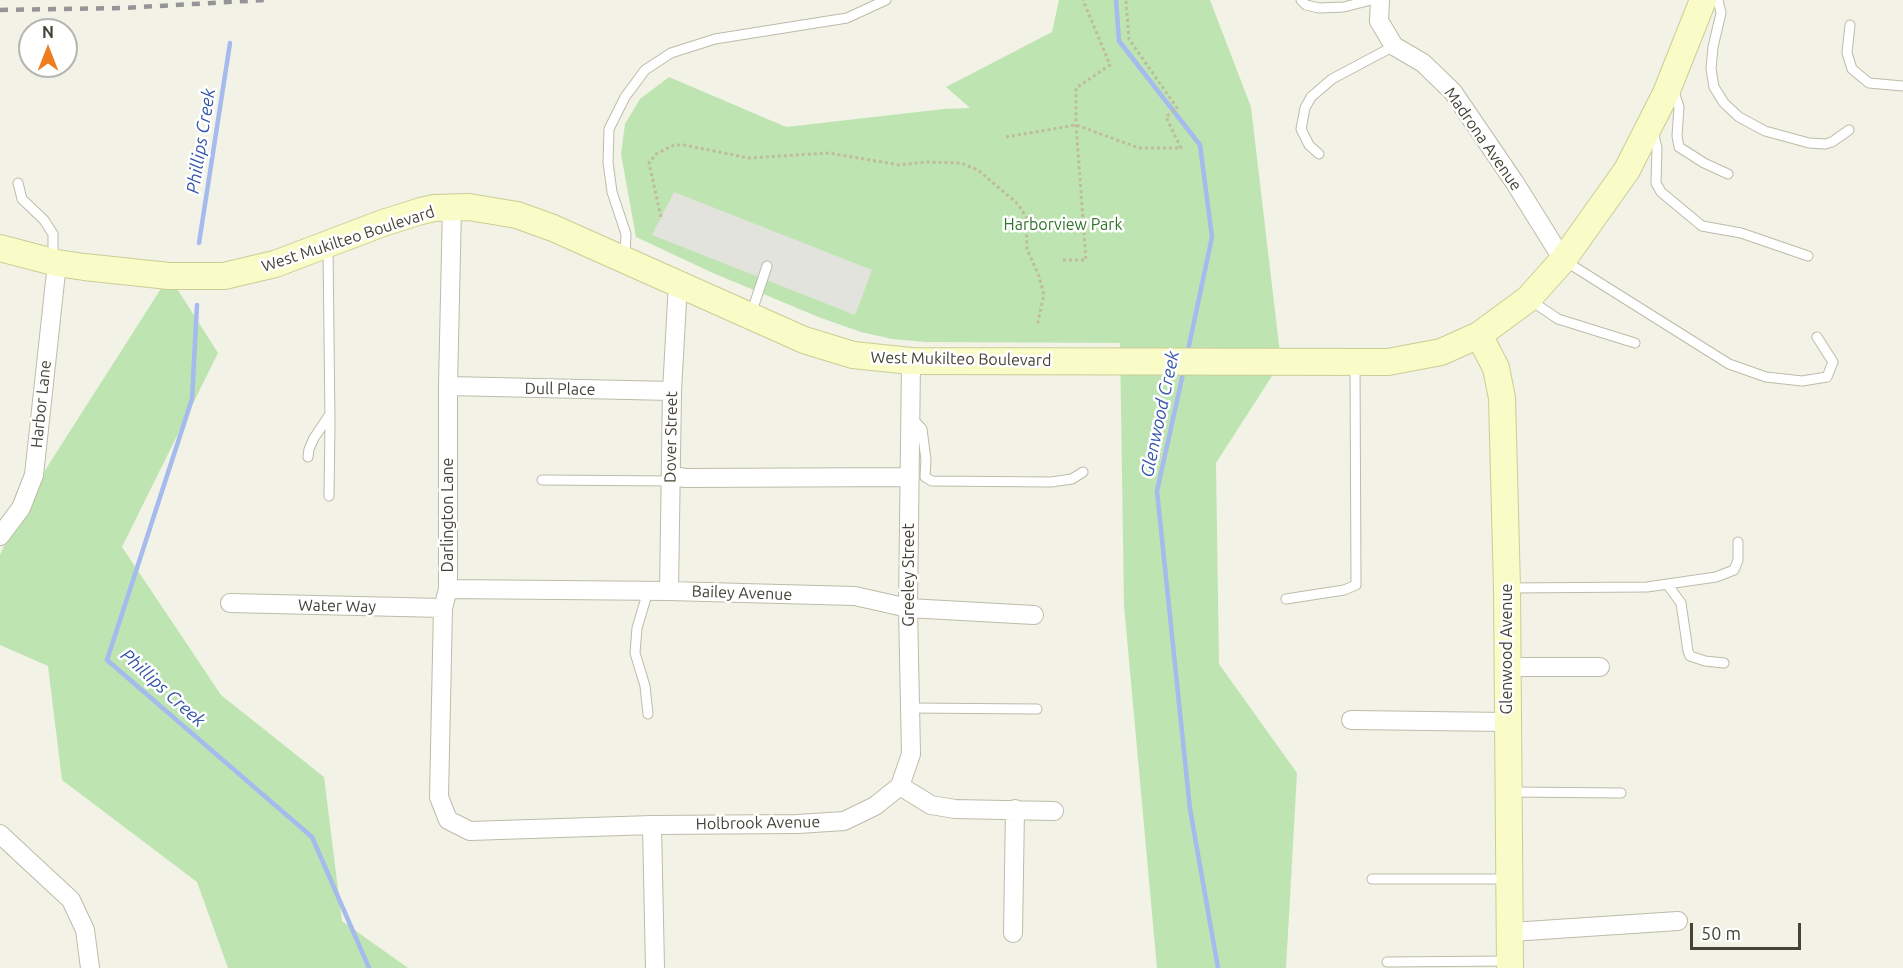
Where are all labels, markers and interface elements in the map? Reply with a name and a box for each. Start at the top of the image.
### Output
north arrow [18,18,78,78]
text: N [42,23,54,41]
street label: Madrona Avenue [1440,84,1526,194]
water label: Phillips Creek [182,87,220,195]
street label: West Mukilteo Boulevard [259,202,437,276]
park label: Harborview Park [1004,215,1122,235]
street label: West Mukilteo Boulevard [870,348,1052,370]
water label: Glenwood Creek [1136,349,1184,479]
street label: Harbor Lane [27,359,55,449]
street label: Dull Place [524,379,596,399]
street label: Dover Street [661,391,681,483]
street label: Darlington Lane [438,458,458,572]
street label: Greeley Street [899,523,919,627]
street label: Bailey Avenue [691,582,793,604]
street label: Glenwood Avenue [1497,584,1517,714]
street label: Water Way [298,596,376,616]
water label: Phillips Creek [116,644,210,732]
street label: Holbrook Avenue [696,812,820,834]
scale bar [1693,911,1804,949]
text: 50 m [1701,923,1741,943]

